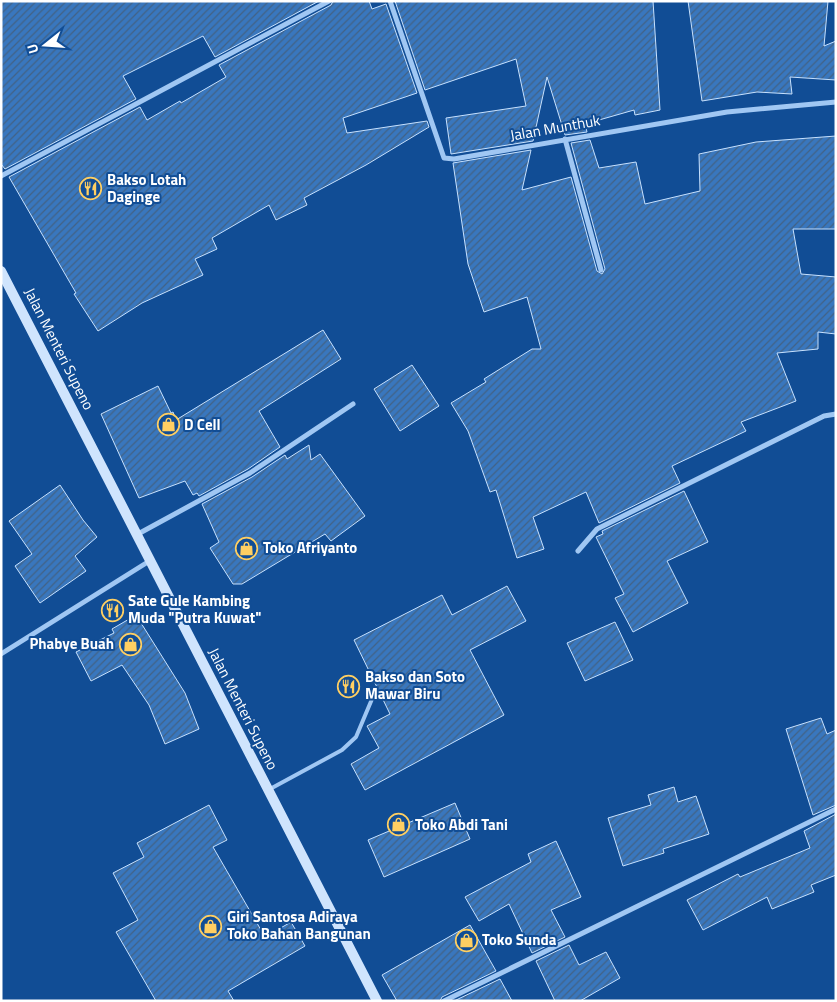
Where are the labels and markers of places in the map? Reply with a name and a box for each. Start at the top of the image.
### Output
place label: Bakso Lotah Daginge [107,168,186,208]
restaurant icon: Bakso Lotah Daginge [79,177,103,201]
shop icon: D Cell [156,413,180,437]
place label: D Cell [184,413,221,436]
shop icon: Toko Afriyanto [235,536,259,560]
place label: Toko Afriyanto [263,536,357,559]
place label: Sate Gule Kambing Muda "Putra Kuwat" [128,589,261,629]
restaurant icon: Sate Gule Kambing Muda "Putra Kuwat" [100,598,124,622]
place label: Phabye Buah [29,632,114,655]
shop icon: Phabye Buah [118,632,142,656]
place label: Bakso dan Soto Mawar Biru [365,665,465,705]
restaurant icon: Bakso dan Soto Mawar Biru [337,674,361,698]
shop icon: Toko Abdi Tani [387,813,411,837]
place label: Toko Abdi Tani [415,813,508,836]
place label: Giri Santosa Adiraya Toko Bahan Bangunan [227,905,371,945]
shop icon: Giri Santosa Adiraya Toko Bahan Bangunan [199,914,223,938]
shop icon: Toko Sunda [454,928,478,952]
place label: Toko Sunda [482,928,557,951]

